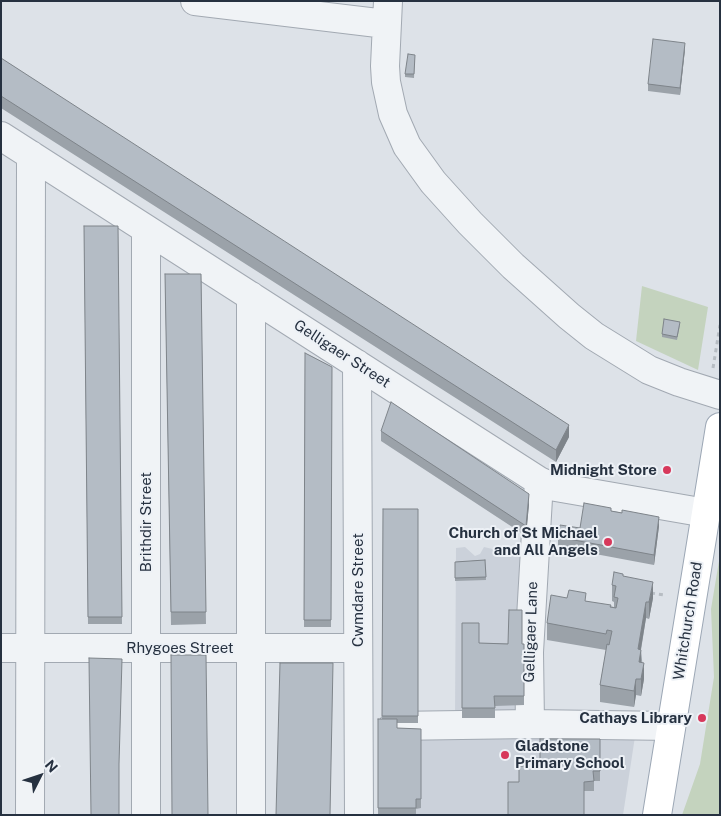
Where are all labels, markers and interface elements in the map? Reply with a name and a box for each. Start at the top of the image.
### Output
street label: Gelligaer Street [290,316,394,392]
place label: Midnight Store [550,461,657,479]
marker: Midnight Store [661,464,673,476]
street label: Brithdir Street [137,472,155,572]
place label: Church of St Michael and All Angels [448,524,598,559]
street label: Cwmdare Street [349,533,367,647]
marker: Church of St Michael and All Angels [602,536,614,548]
street label: Whitchurch Road [670,561,706,681]
street label: Gelligaer Lane [520,581,542,683]
street label: Rhygoes Street [126,639,234,657]
place label: Cathays Library [579,709,692,727]
marker: Cathays Library [696,712,708,724]
place label: Gladstone Primary School [515,737,625,772]
marker: Gladstone Primary School [499,749,511,761]
north arrow [15,751,65,801]
text: N [42,757,61,776]

